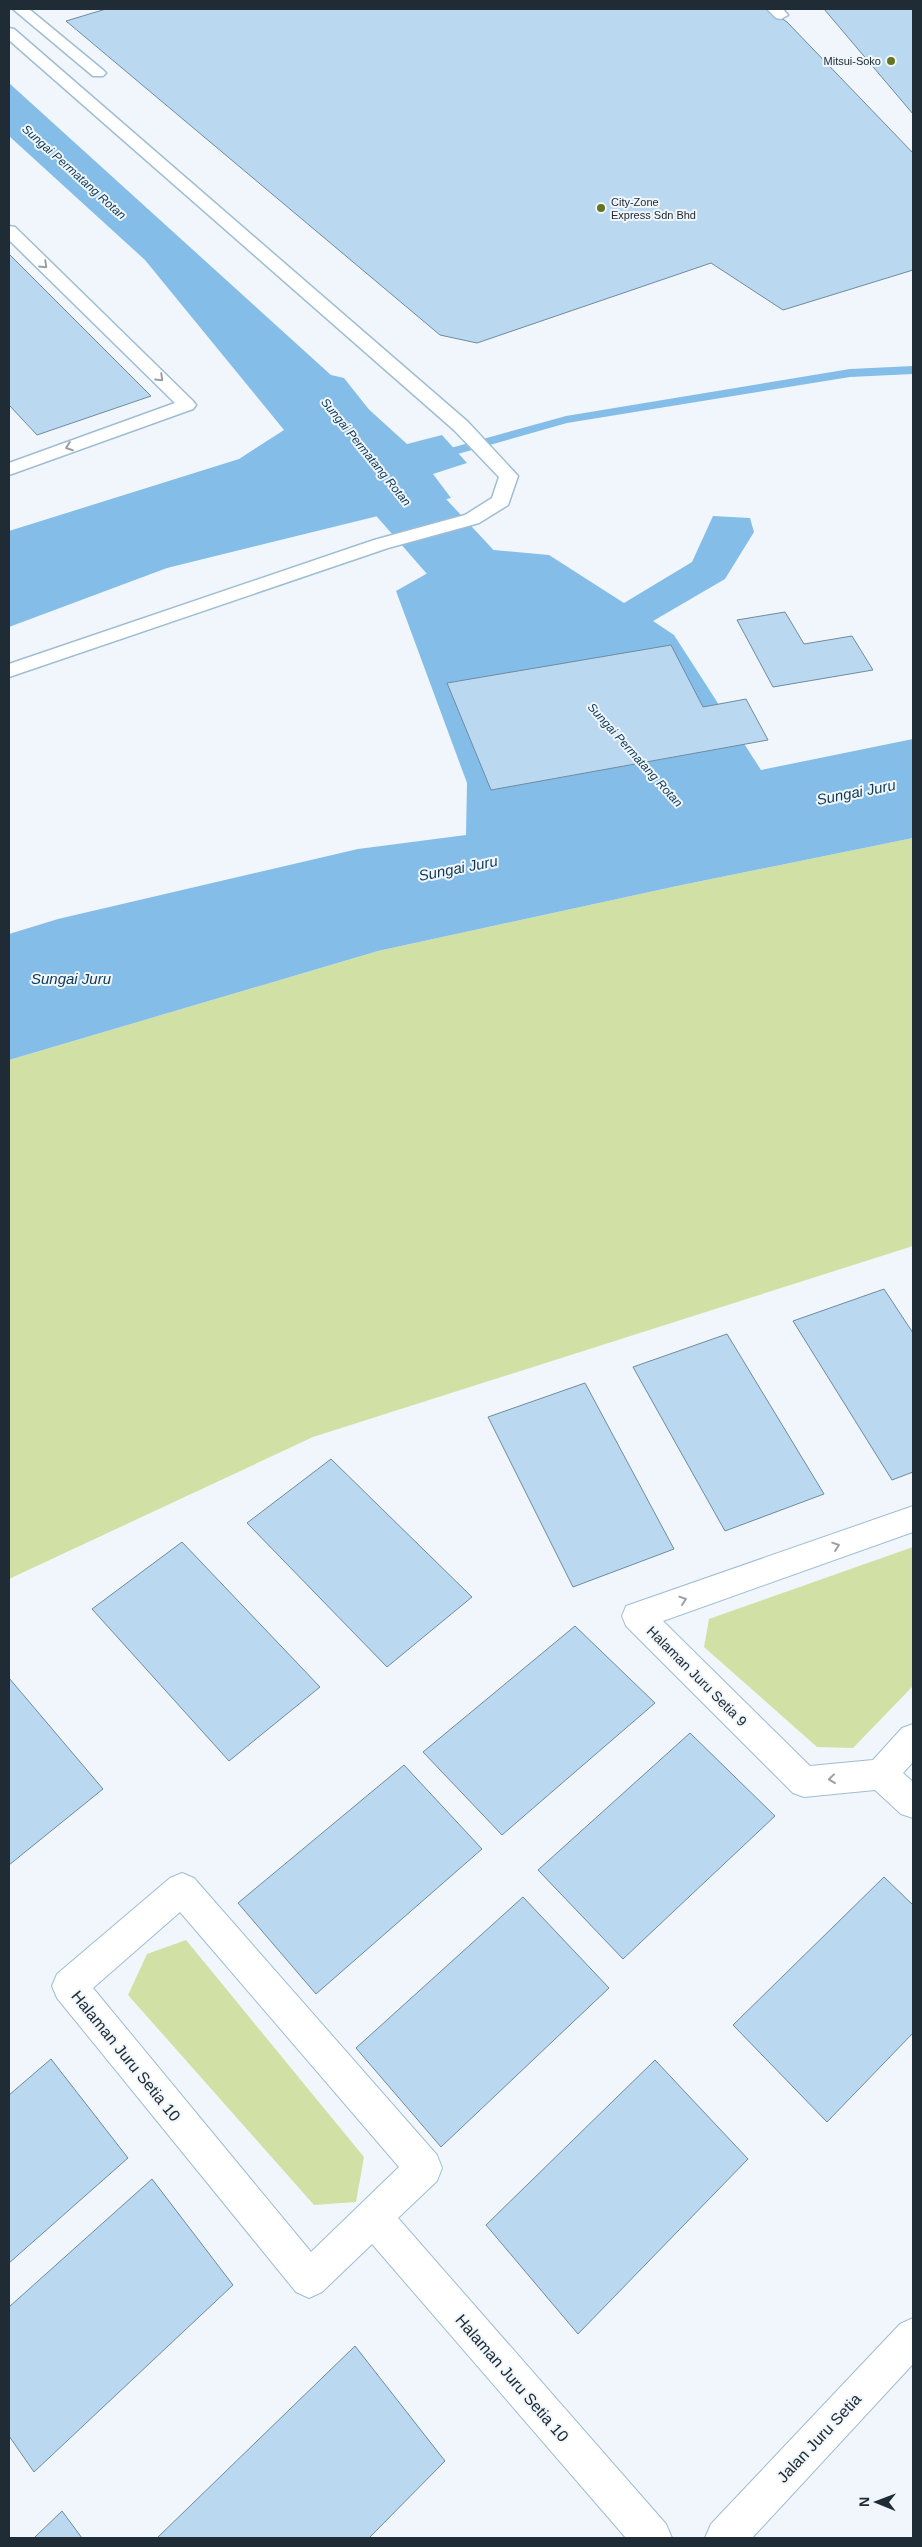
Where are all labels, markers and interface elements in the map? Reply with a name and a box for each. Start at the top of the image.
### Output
place label: Mitsui-Soko [824,55,881,67]
marker: Mitsui-Soko [885,55,897,67]
water label: Sungai Permatang Rotan [19,122,129,223]
place label: City-Zone Express Sdn Bhd [611,196,696,221]
marker: City-Zone Express Sdn Bhd [595,202,607,214]
one-way arrow [38,259,47,268]
one-way arrow [154,373,163,382]
water label: Sungai Permatang Rotan [318,395,414,509]
one-way arrow [66,441,74,451]
water label: Sungai Permatang Rotan [585,700,686,810]
water label: Sungai Juru [815,776,898,808]
water label: Sungai Juru [417,852,500,884]
water label: Sungai Juru [31,970,112,987]
one-way arrow [831,1542,840,1552]
one-way arrow [678,1596,687,1606]
street label: Halaman Juru Setia 9 [644,1623,750,1729]
one-way arrow [828,1773,836,1784]
street label: Halaman Juru Setia 10 [68,1987,184,2125]
street label: Halaman Juru Setia 10 [452,2311,572,2445]
street label: Jalan Juru Setia [774,2390,864,2486]
north arrow [852,2477,902,2527]
text: N [856,2497,872,2507]

